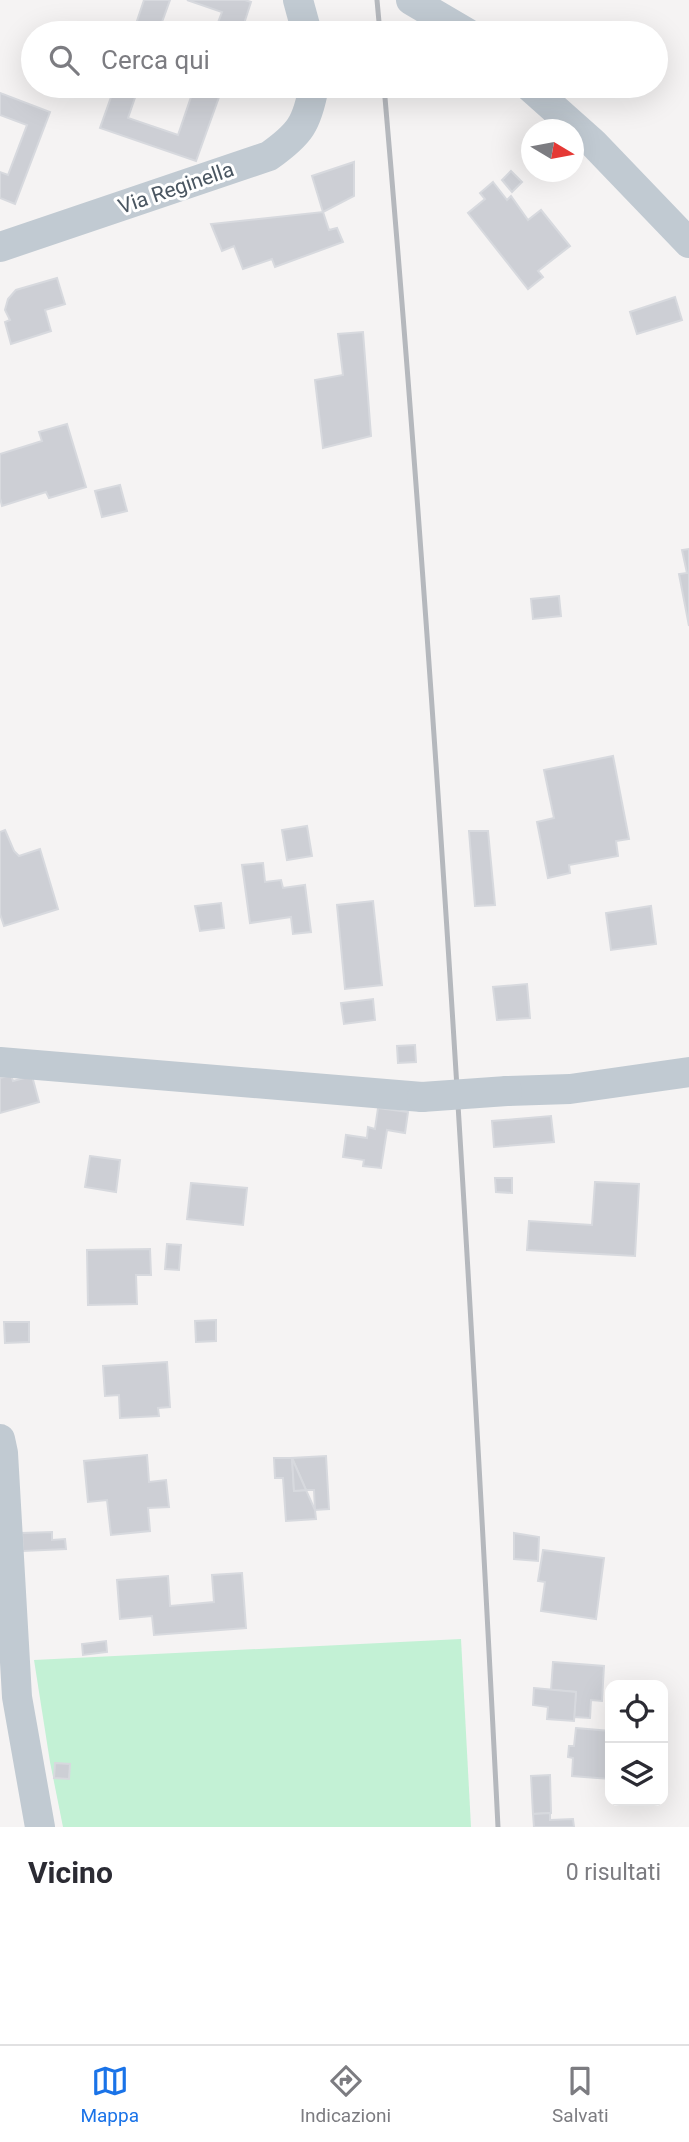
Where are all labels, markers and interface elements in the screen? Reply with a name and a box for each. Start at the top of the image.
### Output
search box [21,21,668,98]
icon: search [45,41,83,79]
text: Cerca qui [101,45,210,75]
north arrow [521,119,584,182]
street label: Via Reginella [115,157,237,219]
map controls [605,1680,668,1806]
button: locate [605,1680,668,1743]
button: layers [605,1743,668,1806]
text: Vicino [28,1855,113,1890]
text: 0 risultati [566,1859,661,1886]
tab: Mappa [80,2062,139,2127]
tab: Indicazioni [300,2062,391,2127]
tab: Salvati [552,2062,609,2127]

